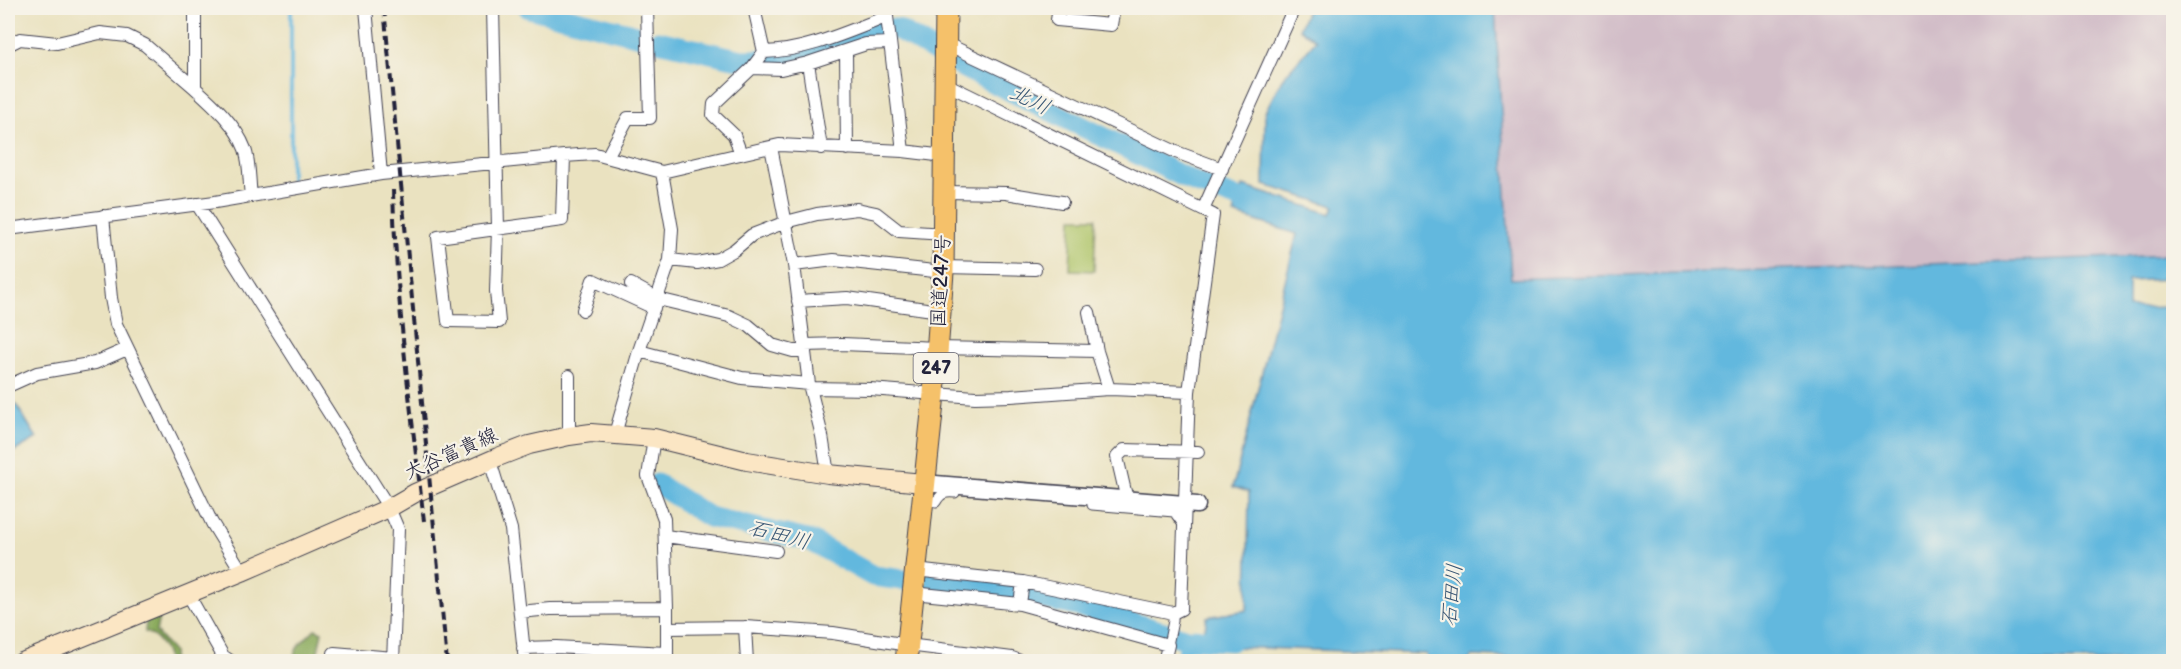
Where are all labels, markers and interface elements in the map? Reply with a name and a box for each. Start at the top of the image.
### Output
water label: 北川 [1006,80,1054,120]
street label: 国道247号 [927,234,955,328]
road number: 247 [914,353,958,383]
street label: 大谷富貴線 [400,423,502,485]
water label: 石田川 [745,515,813,555]
water label: 石田川 [1436,562,1468,628]

